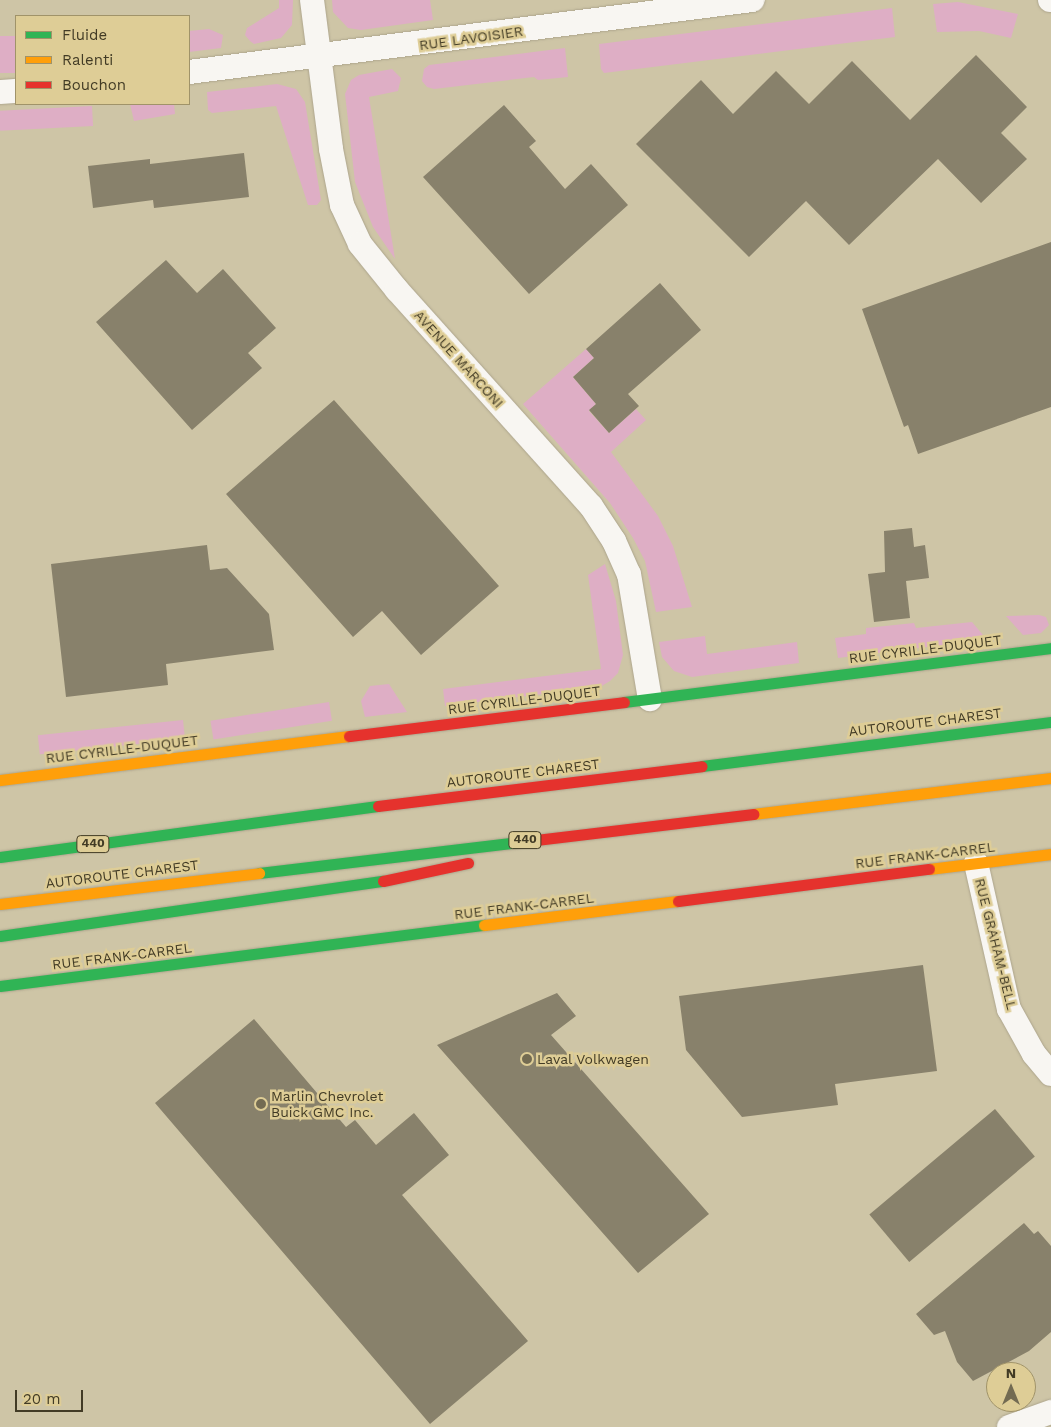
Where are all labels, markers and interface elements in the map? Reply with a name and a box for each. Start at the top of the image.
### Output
legend [15,15,190,105]
street label: RUE LAVOISIER [418,22,524,54]
text: Fluide [62,26,107,44]
text: Ralenti [62,51,113,69]
text: Bouchon [62,76,126,94]
street label: AVENUE MARCONI [411,307,507,411]
street label: RUE CYRILLE-DUQUET [848,631,1002,667]
street label: RUE CYRILLE-DUQUET [447,682,601,718]
street label: AUTOROUTE CHAREST [848,704,1002,740]
street label: RUE CYRILLE-DUQUET [45,731,199,767]
street label: AUTOROUTE CHAREST [446,755,600,791]
road number: 440 [508,830,542,850]
road number: 440 [76,834,110,854]
street label: RUE FRANK-CARREL [854,838,996,872]
street label: AUTOROUTE CHAREST [45,856,199,892]
street label: RUE GRAHAM-BELL [972,876,1020,1012]
street label: RUE FRANK-CARREL [453,889,595,923]
street label: RUE FRANK-CARREL [51,939,193,973]
place label: Laval Volkwagen [537,1051,650,1067]
marker: Laval Volkwagen [521,1053,533,1065]
place label: Marlin Chevrolet Buick GMC Inc. [271,1088,383,1120]
marker: Marlin Chevrolet Buick GMC Inc. [255,1098,267,1110]
north arrow [986,1362,1036,1412]
text: N [1006,1365,1016,1381]
scale bar [18,1380,85,1412]
text: 20 m [23,1390,61,1408]

